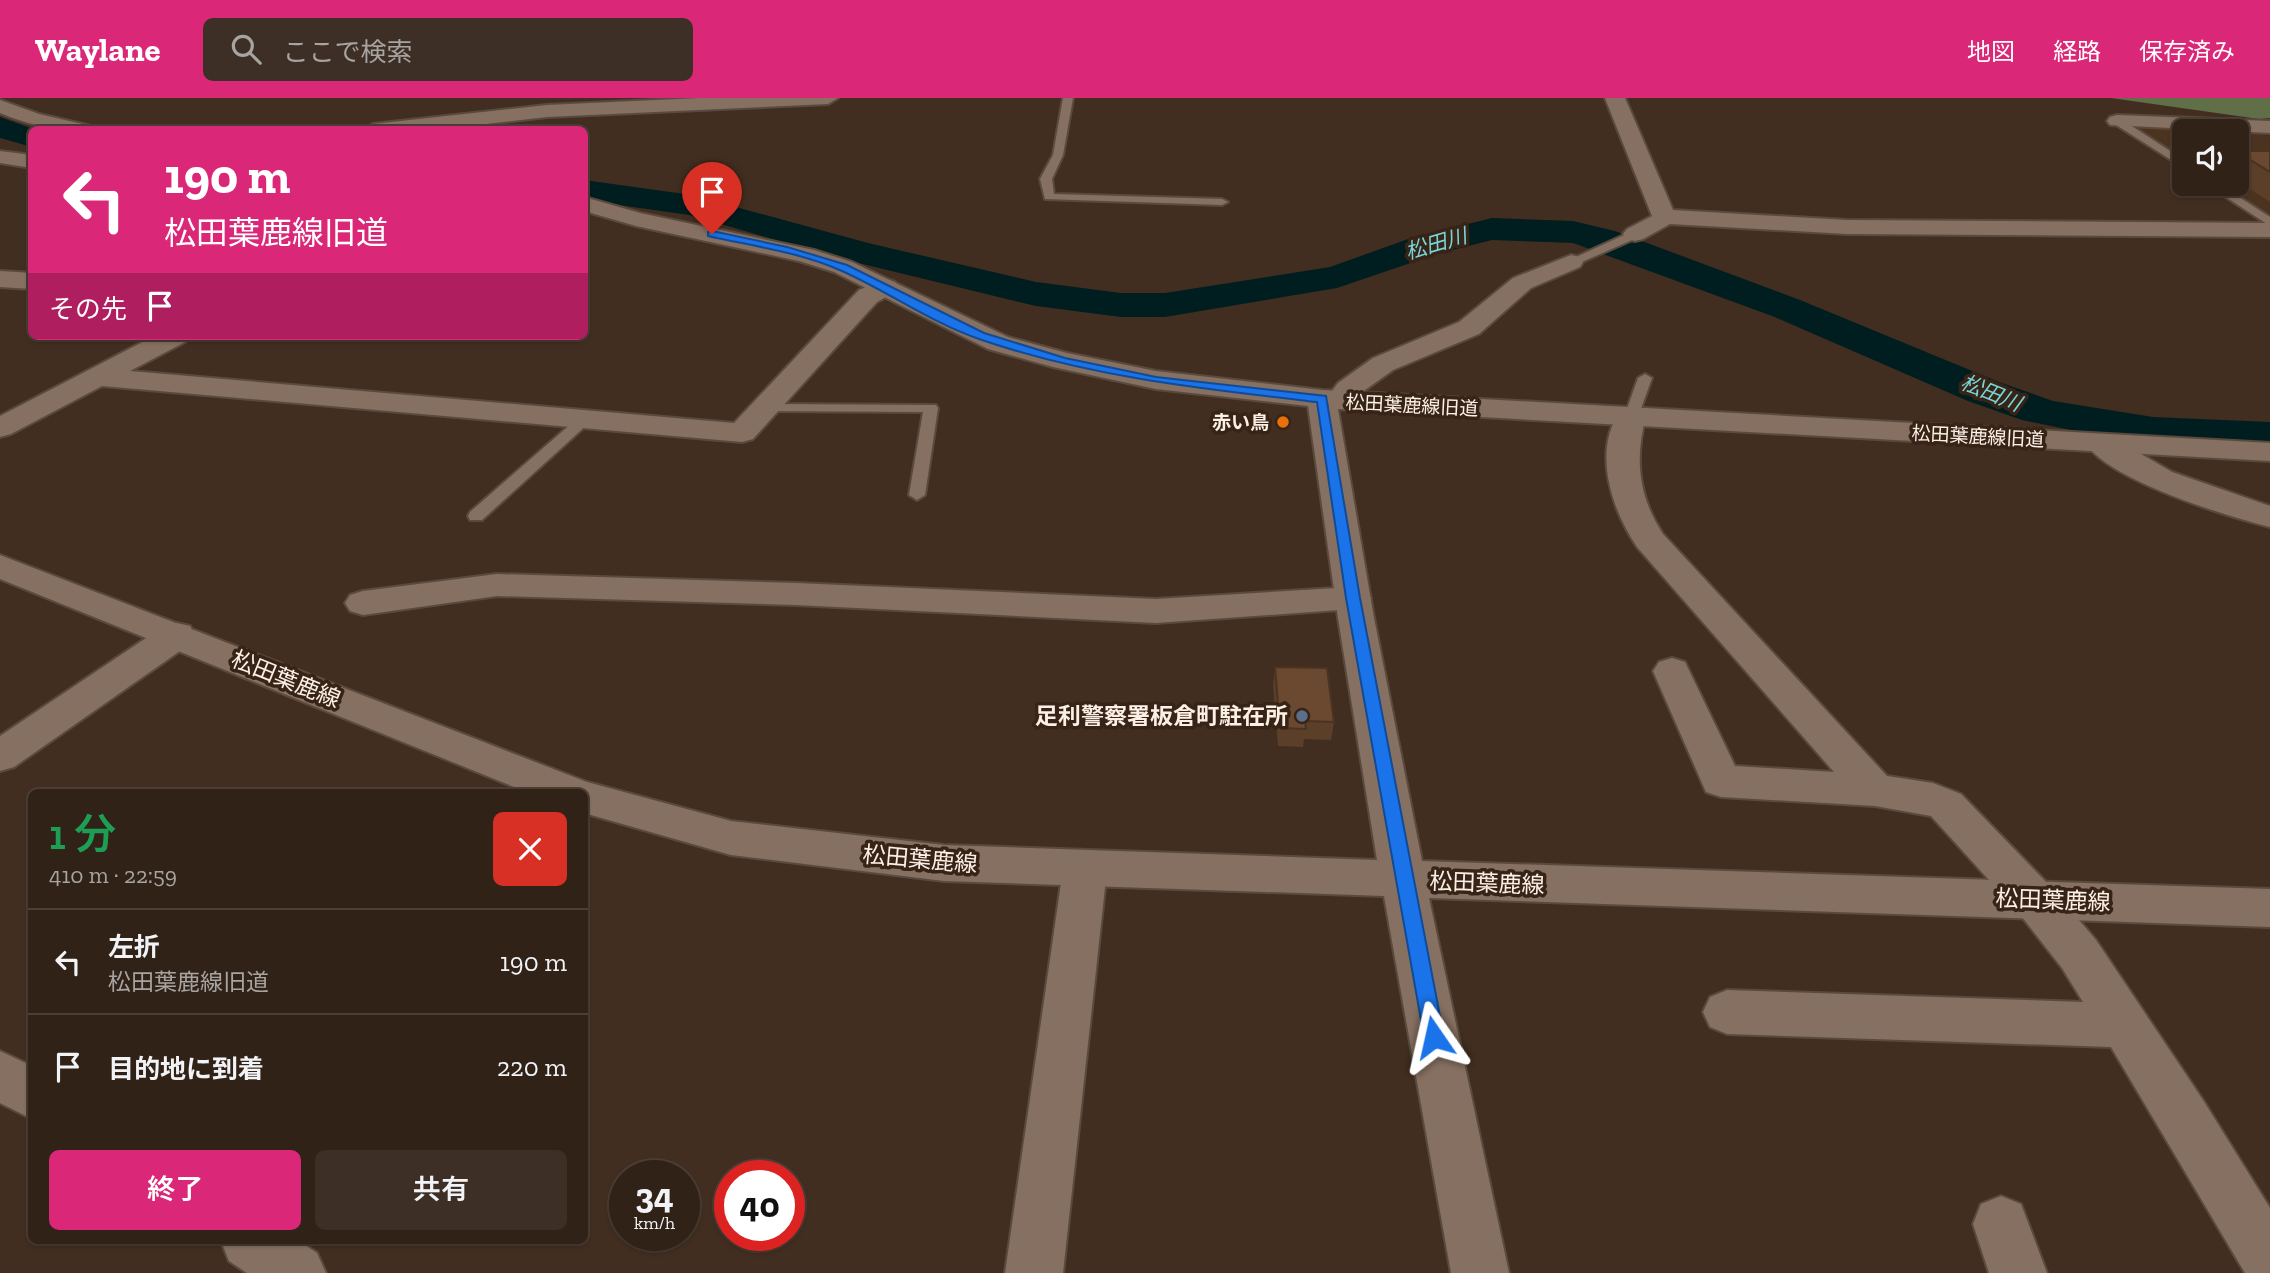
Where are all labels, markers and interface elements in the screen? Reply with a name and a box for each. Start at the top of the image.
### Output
search box [203,18,693,81]
text: Waylane [35,30,161,69]
icon: search [227,30,265,68]
text: ここで検索 [283,36,413,68]
text: 地図 [1967,37,2015,66]
text: 経路 [2053,37,2101,66]
text: 保存済み [2139,37,2235,66]
map controls [2172,119,2249,196]
button: sound [2172,119,2249,196]
text: 190 m [164,147,290,206]
icon: left [49,154,140,245]
pin [682,162,742,234]
icon: arrive [693,173,731,211]
text: 松田葉鹿線旧道 [164,214,388,252]
water label: 松田川 [1402,222,1472,264]
icon: arrive [141,287,179,325]
text: その先 [49,293,127,325]
water label: 松田川 [1957,369,2027,417]
street label: 松田葉鹿線旧道 [1345,391,1479,420]
place label: 赤い鳥 [1212,411,1269,434]
marker: 赤い鳥 [1275,414,1291,430]
street label: 松田葉鹿線旧道 [1911,422,2045,451]
street label: 松田葉鹿線 [227,644,345,714]
place label: 足利警察署板倉町駐在所 [1035,702,1288,730]
marker: 足利警察署板倉町駐在所 [1294,708,1310,724]
text: 1 分 [49,809,116,860]
button: close [493,812,567,886]
street label: 松田葉鹿線 [861,840,979,878]
text: 410 m · 22:59 [49,861,177,889]
street label: 松田葉鹿線 [1429,867,1545,899]
street label: 松田葉鹿線 [1995,884,2111,916]
text: 左折 [108,931,160,963]
icon: left [49,943,87,981]
text: 190 m [500,946,567,978]
text: 松田葉鹿線旧道 [108,968,269,996]
position arrow [1397,1000,1471,1074]
icon: arrive [49,1048,87,1086]
text: 220 m [497,1051,567,1083]
text: 目的地に到着 [108,1053,264,1085]
button: 終了 [49,1150,301,1230]
button: 共有 [315,1150,567,1230]
speed limit sign: 40 [714,1160,805,1251]
text: 34 [635,1175,674,1217]
text: km/h [634,1212,675,1234]

